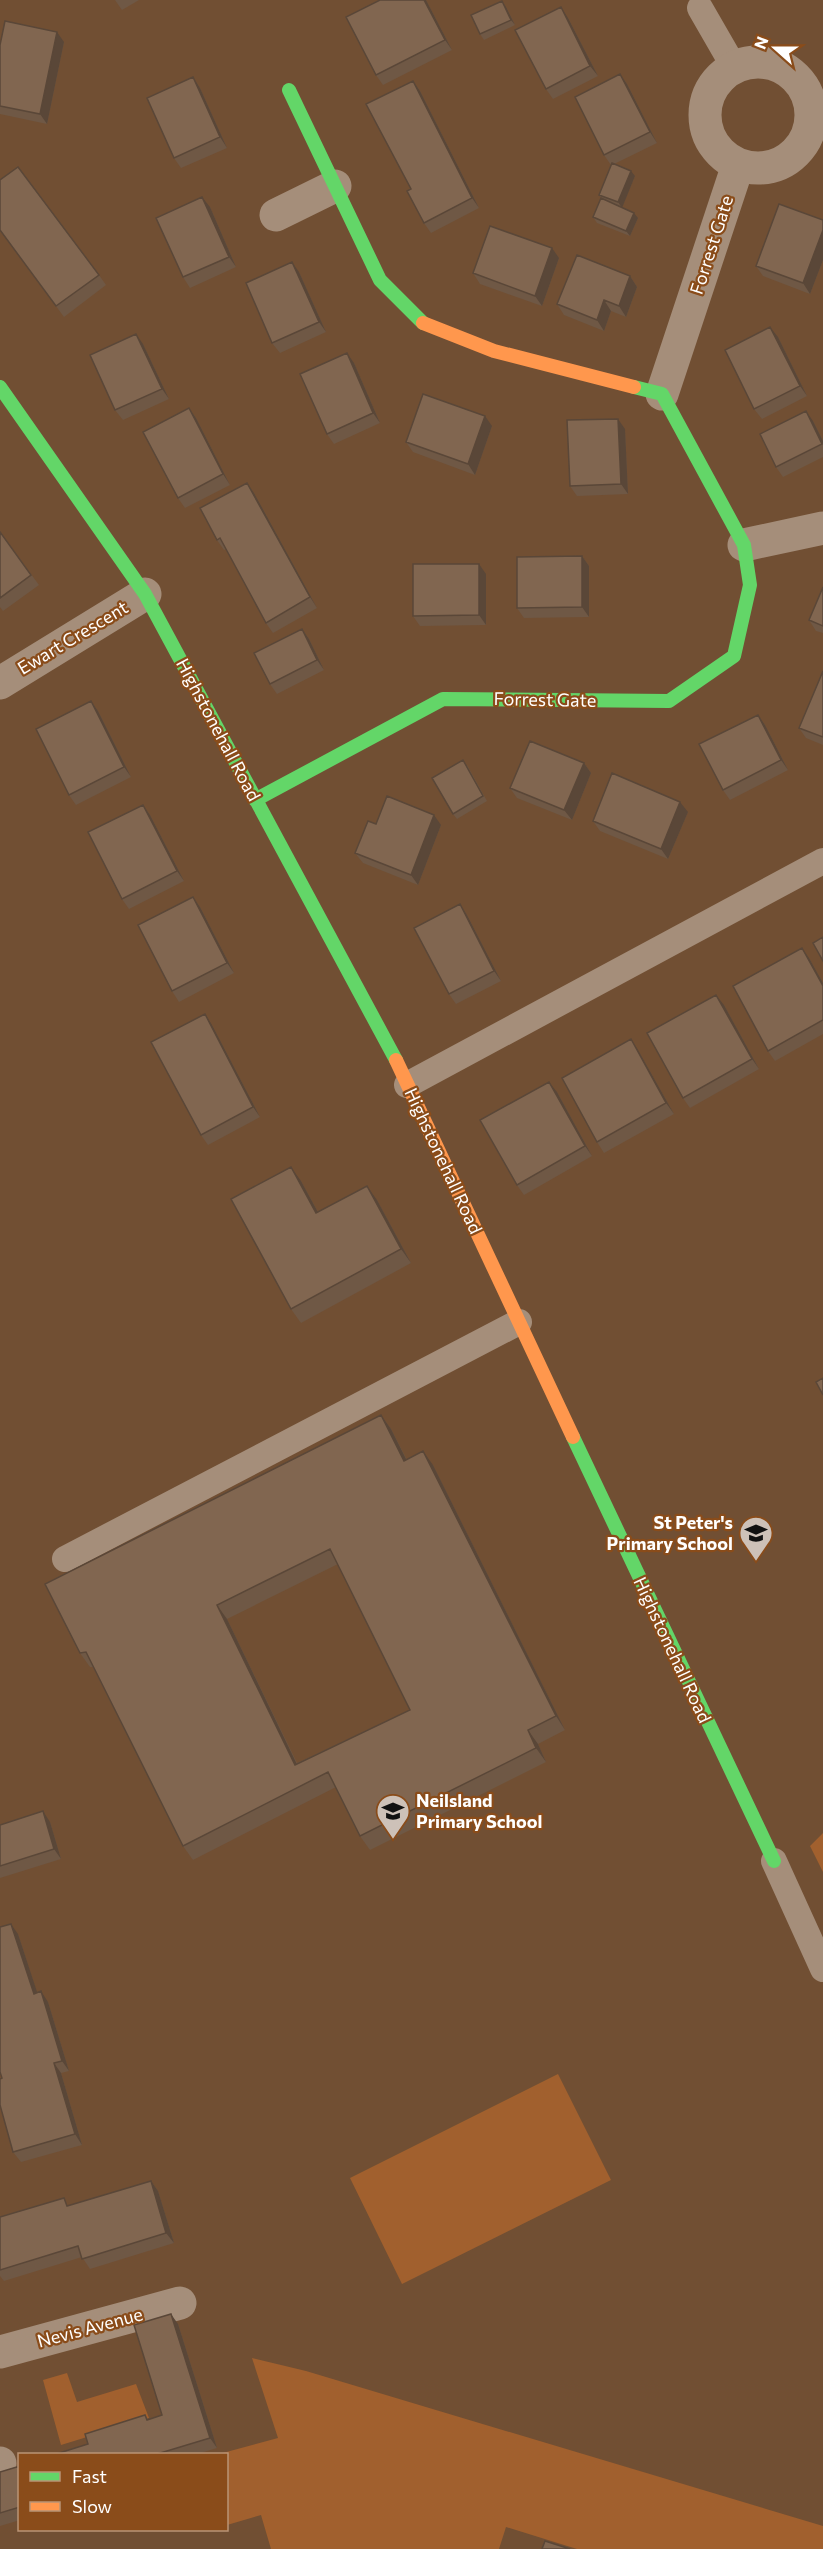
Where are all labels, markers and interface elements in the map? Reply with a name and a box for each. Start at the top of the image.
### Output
north arrow [745,18,805,78]
text: N [750,33,772,51]
street label: Forrest Gate [685,193,737,297]
street label: Ewart Crescent [13,596,132,679]
street label: Highstonehall Road [172,654,266,805]
street label: Forrest Gate [494,687,596,711]
street label: Highstonehall Road [400,1084,487,1237]
place label: St Peter's Primary School [607,1511,733,1554]
school or university icon: St Peter's Primary School [738,1515,774,1562]
street label: Highstonehall Road [629,1573,716,1726]
place label: Neilsland Primary School [416,1789,542,1832]
school or university icon: Neilsland Primary School [375,1793,411,1840]
street label: Nevis Avenue [35,2302,145,2352]
legend [18,2453,228,2531]
text: Fast [72,2465,107,2487]
text: Slow [72,2495,112,2517]

